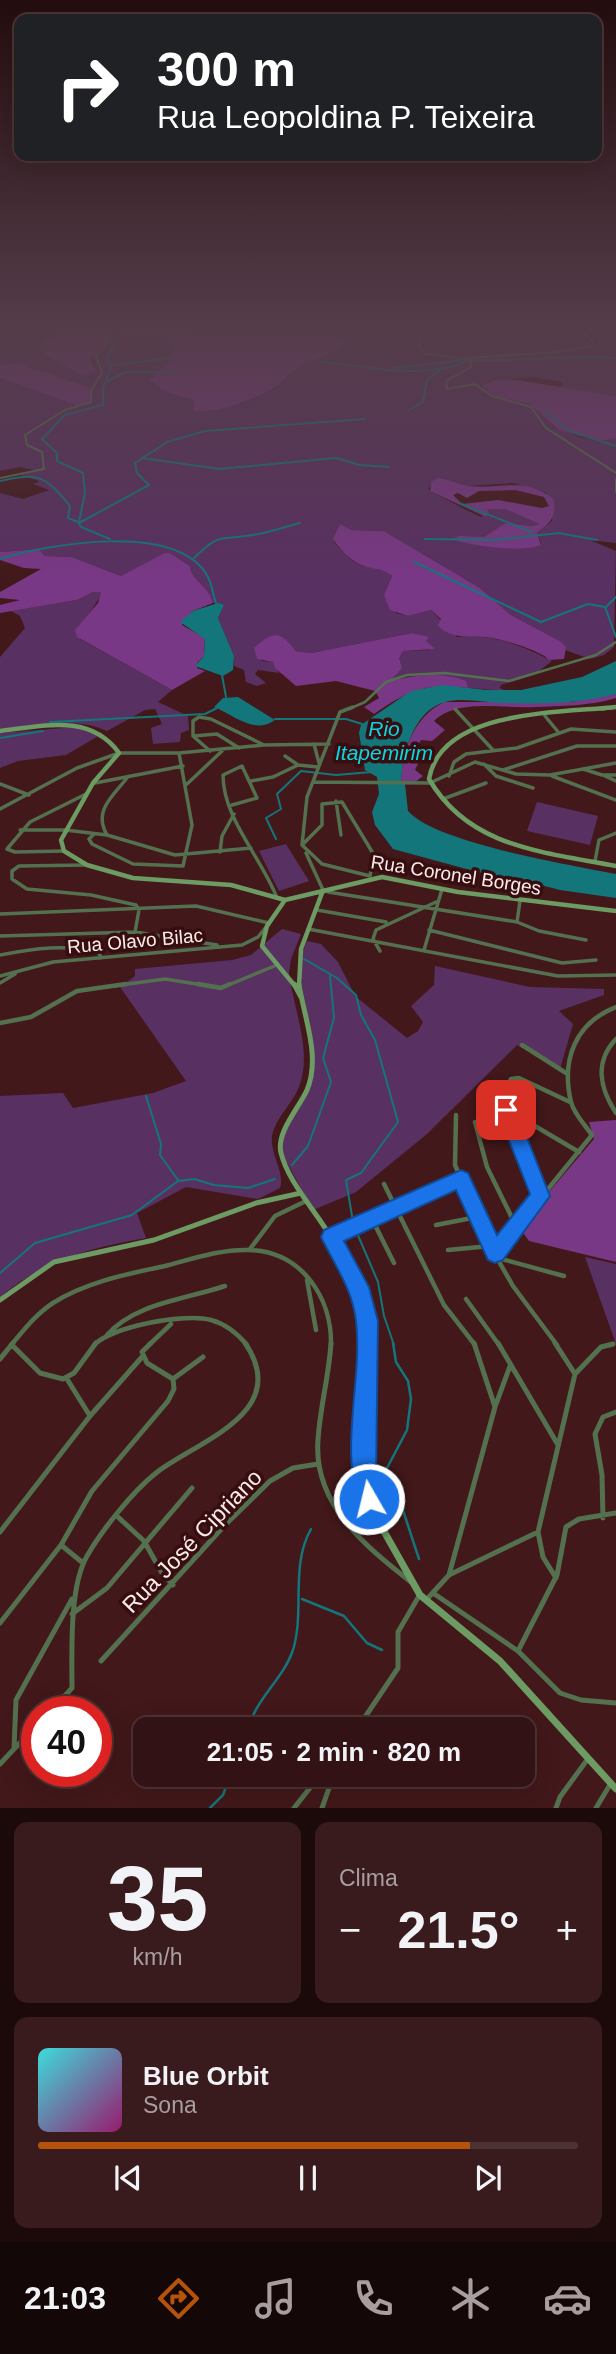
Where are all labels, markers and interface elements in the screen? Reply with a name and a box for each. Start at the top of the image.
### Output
icon: right [42,42,133,133]
text: 300 m [157,42,296,96]
text: Rua Leopoldina P. Teixeira [157,99,535,135]
water label: Rio Itapemirim [335,717,433,764]
street label: Rua Coronel Borges [369,851,543,899]
street label: Rua Olavo Bilac [66,925,204,957]
pin [476,1080,536,1140]
icon: arrive [487,1091,525,1129]
position arrow [332,1462,406,1536]
street label: Rua José Cipriano [117,1464,267,1618]
speed limit sign: 40 [21,1696,112,1787]
text: 21:05 · 2 min · 820 m [207,1737,461,1767]
text: 35 [107,1848,208,1949]
text: Clima [339,1865,398,1891]
text: 21.5° [397,1901,520,1959]
text: − [339,1909,361,1951]
text: + [556,1909,578,1951]
text: km/h [133,1944,182,1970]
text: Blue Orbit [143,2061,269,2091]
text: Sona [143,2092,197,2118]
icon: previous [109,2159,147,2197]
icon: pause [289,2159,327,2197]
icon: next [469,2159,507,2197]
icon: directions [154,2274,203,2323]
icon: music [251,2274,300,2323]
icon: phone [349,2274,398,2323]
icon: climate [446,2274,495,2323]
icon: car [543,2274,592,2323]
text: 21:03 [24,2280,106,2316]

